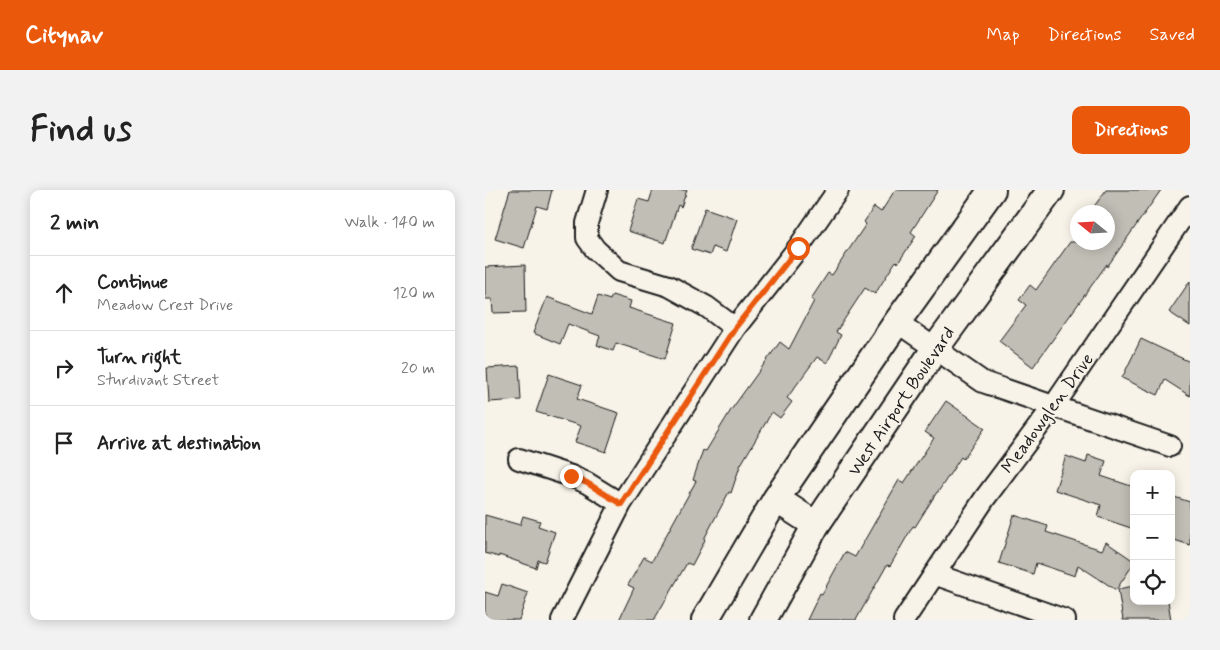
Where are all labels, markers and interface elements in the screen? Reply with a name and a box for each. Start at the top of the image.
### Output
text: Citynav [25,20,103,51]
text: Map [987,23,1020,47]
text: Directions [1048,23,1122,47]
text: Saved [1150,23,1195,47]
button: Directions [1072,106,1190,154]
text: Find us [30,107,132,153]
north arrow [1070,205,1115,250]
text: 2 min [50,209,99,237]
text: Walk · 140 m [345,212,435,233]
route start [787,237,810,260]
text: Continue [97,270,168,295]
icon: ahead [50,279,78,307]
text: 120 m [393,283,435,304]
text: Meadow Crest Drive [97,295,233,316]
street label: West Airport Boulevard [843,322,961,481]
text: Turn right [97,345,181,370]
street label: Meadowglen Drive [996,349,1100,479]
icon: right [50,354,78,382]
text: 20 m [401,358,435,379]
text: Sturdivant Street [97,370,219,391]
icon: arrive [50,429,78,457]
text: Arrive at destination [97,431,261,456]
route end [560,465,583,488]
map controls [1130,470,1175,605]
button: + [1130,470,1175,515]
button: − [1130,515,1175,560]
button: locate [1130,560,1175,605]

